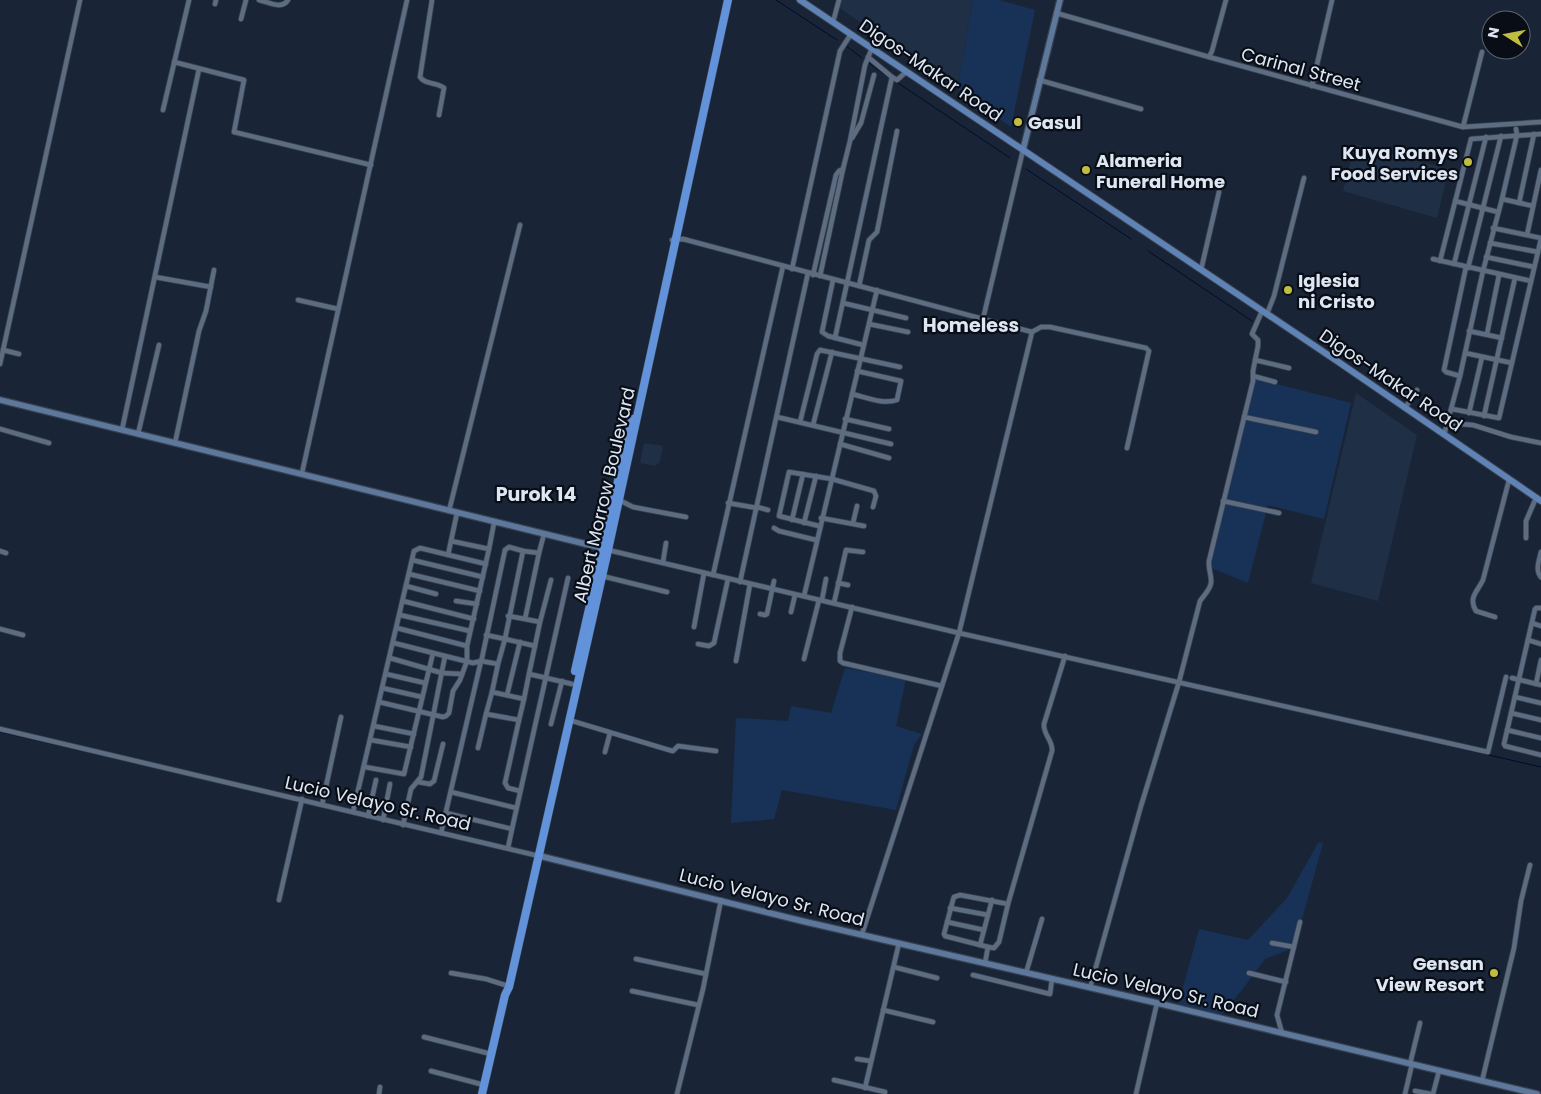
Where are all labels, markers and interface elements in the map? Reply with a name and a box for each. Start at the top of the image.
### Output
north arrow [1481,10,1531,60]
street label: Digos-Makar Road [855,13,1007,127]
text: N [1482,25,1504,40]
street label: Carinal Street [1238,41,1364,97]
place label: Gasul [1028,110,1081,135]
marker: Gasul [1012,116,1024,128]
place label: Kuya Romys Food Services [1331,140,1458,186]
place label: Alameria Funeral Home [1096,148,1225,194]
marker: Kuya Romys Food Services [1462,156,1474,168]
marker: Alameria Funeral Home [1080,164,1092,176]
place label: Iglesia ni Cristo [1298,268,1375,314]
marker: Iglesia ni Cristo [1282,284,1294,296]
district label: Homeless [923,312,1019,339]
street label: Digos-Makar Road [1315,323,1467,437]
street label: Albert Morrow Boulevard [567,385,641,605]
district label: Purok 14 [496,481,576,508]
street label: Lucio Velayo Sr. Road [283,769,473,837]
street label: Lucio Velayo Sr. Road [677,862,867,932]
place label: Gensan View Resort [1376,951,1484,997]
street label: Lucio Velayo Sr. Road [1071,956,1261,1024]
marker: Gensan View Resort [1488,967,1500,979]

